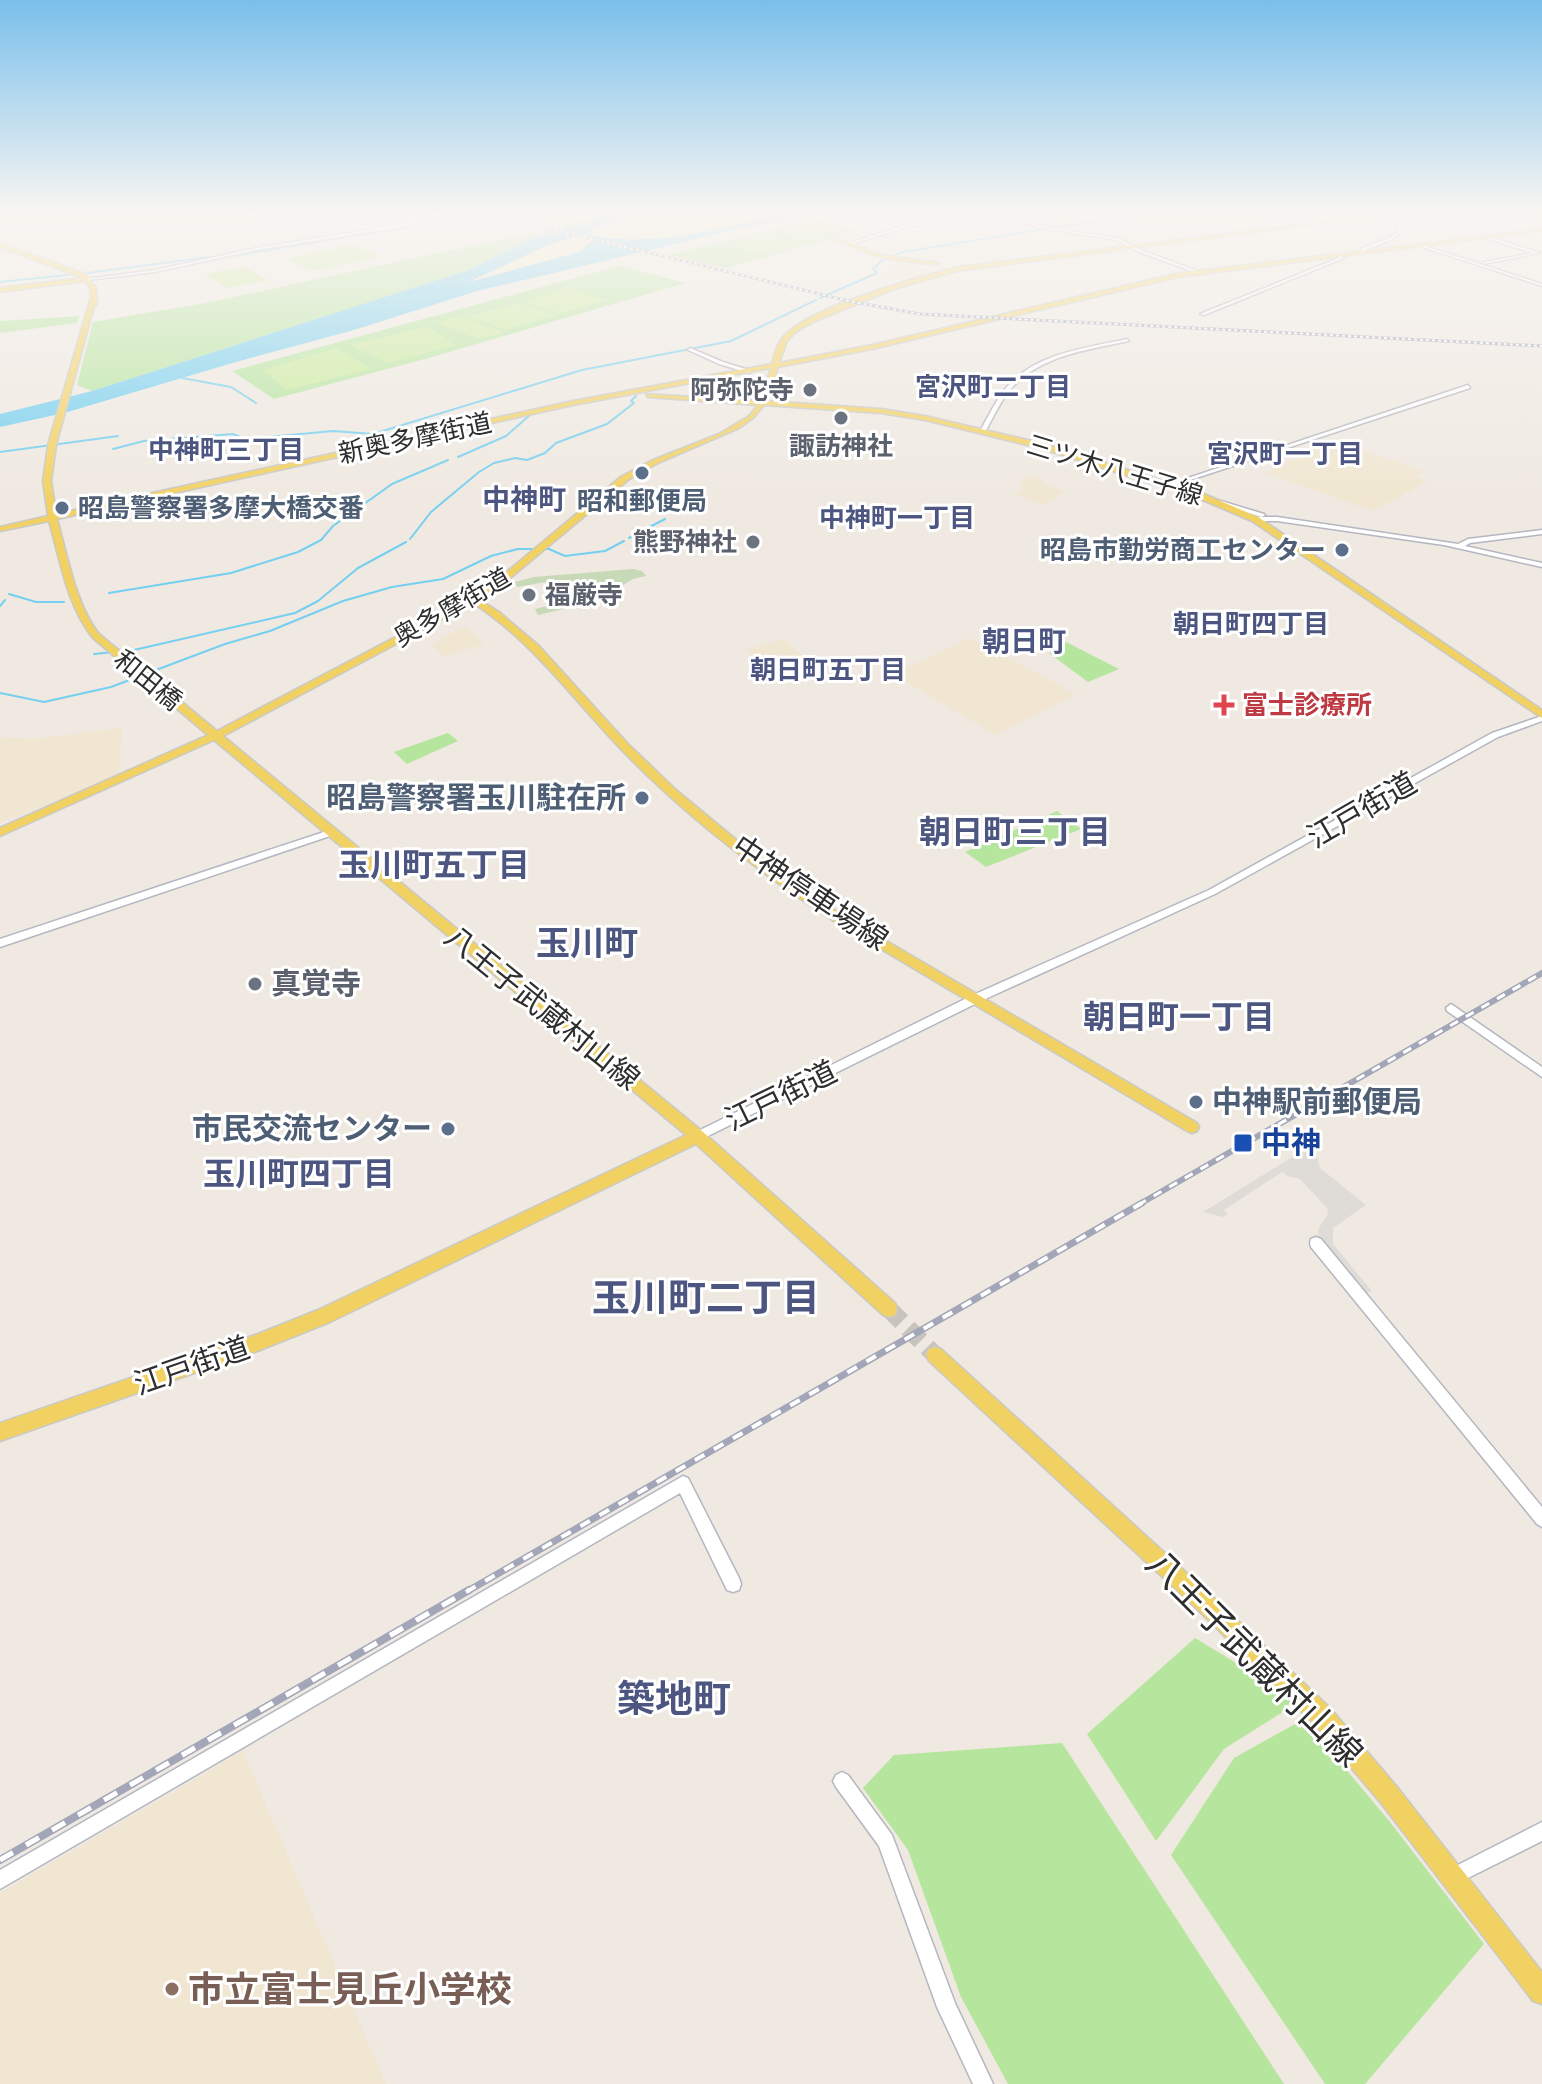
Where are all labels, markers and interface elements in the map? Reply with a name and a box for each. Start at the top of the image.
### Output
district label: 宮沢町二丁目 [915,370,1071,401]
place label: 阿弥陀寺 [690,373,794,404]
marker: 阿弥陀寺 [801,381,819,399]
street label: 新奥多摩街道 [335,405,494,468]
marker: 諏訪神社 [832,409,850,427]
street label: 三ツ木八王子線 [1024,427,1207,510]
place label: 諏訪神社 [789,429,893,460]
district label: 中神町三丁目 [148,433,304,464]
district label: 宮沢町一丁目 [1207,437,1363,468]
marker: 昭和郵便局 [633,464,651,482]
district label: 中神町 [482,481,566,515]
place label: 昭和郵便局 [577,484,707,515]
place label: 昭島警察署多摩大橋交番 [78,491,364,522]
marker: 昭島警察署多摩大橋交番 [53,499,71,517]
district label: 中神町一丁目 [819,501,975,532]
place label: 熊野神社 [633,525,737,556]
marker: 熊野神社 [744,533,762,551]
place label: 昭島市勤労商工センター [1040,533,1326,564]
marker: 昭島市勤労商工センター [1333,541,1351,559]
street label: 奥多摩街道 [387,560,515,652]
place label: 福厳寺 [545,578,623,609]
marker: 福厳寺 [520,586,538,604]
district label: 朝日町四丁目 [1173,607,1329,638]
district label: 朝日町 [982,623,1066,657]
street label: 和田橋 [109,642,189,715]
district label: 朝日町五丁目 [750,653,906,684]
place label: 富士診療所 [1242,688,1372,719]
marker: 富士診療所 [1213,694,1235,716]
street label: 江戸街道 [1300,763,1422,854]
place label: 昭島警察署玉川駐在所 [326,778,626,814]
marker: 昭島警察署玉川駐在所 [633,789,651,807]
district label: 朝日町三丁目 [919,811,1111,849]
street label: 中神停車場線 [726,826,896,957]
district label: 玉川町五丁目 [338,844,530,882]
street label: 八王子武蔵村山線 [439,917,648,1096]
district label: 玉川町 [536,921,638,962]
place label: 真覚寺 [271,964,361,1000]
marker: 真覚寺 [246,975,264,993]
district label: 朝日町一丁目 [1083,996,1275,1034]
street label: 江戸街道 [718,1052,842,1137]
place label: 中神駅前郵便局 [1212,1082,1422,1118]
marker: 中神駅前郵便局 [1187,1093,1205,1111]
place label: 市民交流センター [192,1109,432,1145]
marker: 市民交流センター [439,1120,457,1138]
place label: 中神 [1261,1123,1321,1159]
marker: 中神 [1232,1132,1254,1154]
district label: 玉川町四丁目 [203,1153,395,1191]
district label: 玉川町二丁目 [592,1273,820,1319]
street label: 江戸街道 [129,1328,254,1401]
street label: 八王子武蔵村山線 [1139,1540,1373,1774]
district label: 築地町 [617,1674,731,1720]
place label: 市立富士見丘小学校 [188,1966,512,2009]
marker: 市立富士見丘小学校 [163,1980,181,1998]

